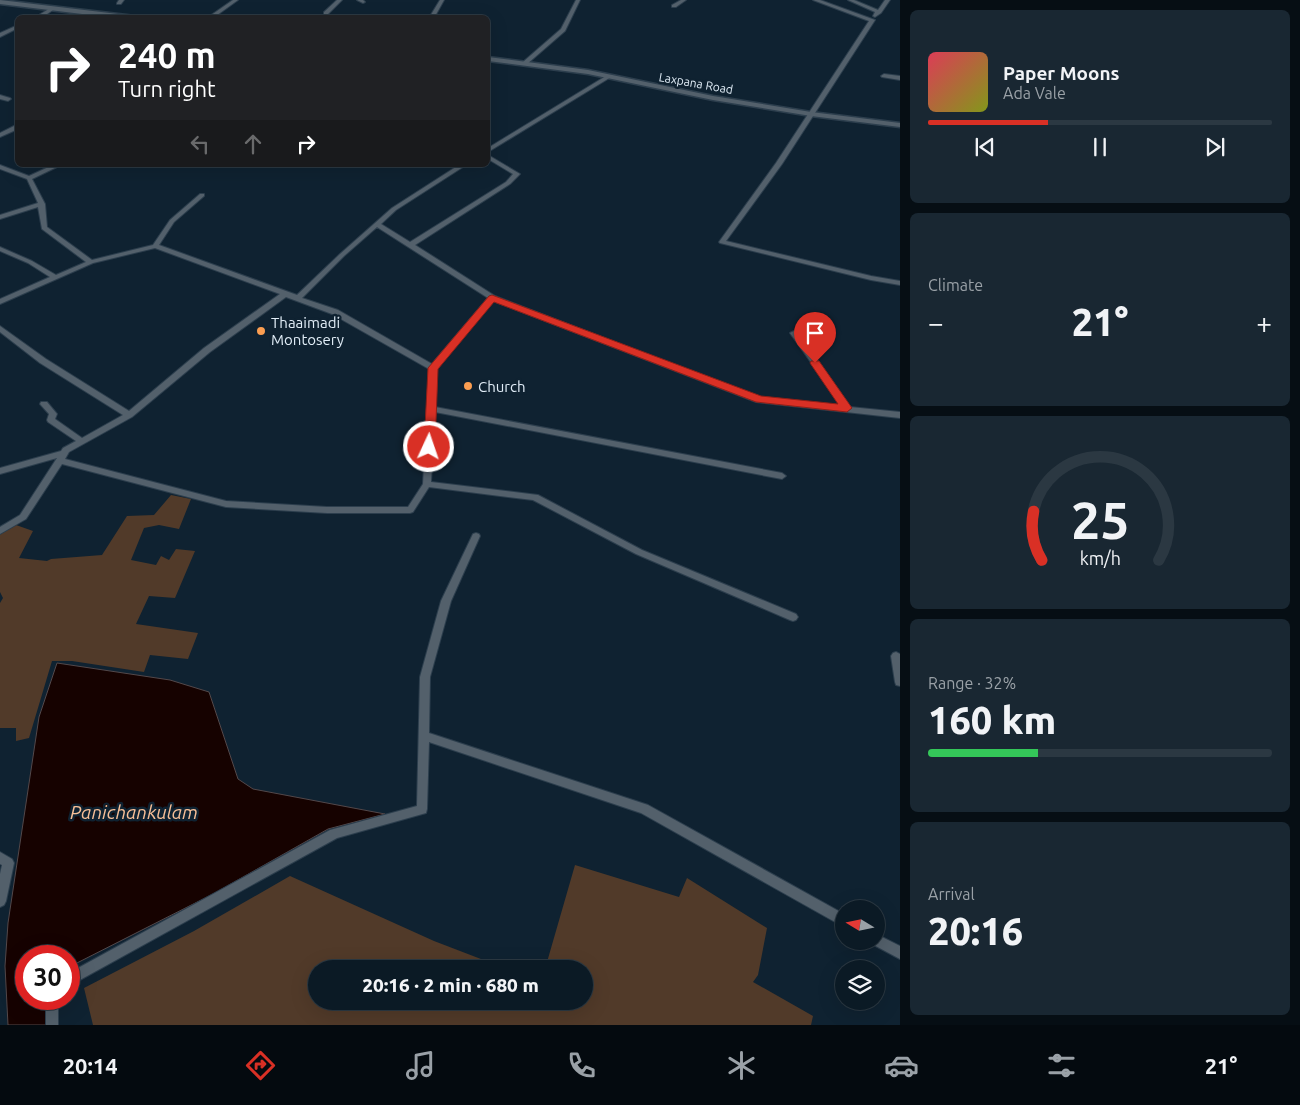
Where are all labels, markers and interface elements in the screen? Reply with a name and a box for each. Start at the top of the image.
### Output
icon: right [35,35,100,100]
text: 240 m [118,35,216,75]
text: Paper Moons [1003,62,1120,84]
street label: Laxpana Road [658,70,734,96]
text: Turn right [118,76,216,101]
text: Ada Vale [1003,84,1066,102]
icon: left [186,130,214,158]
icon: ahead [239,130,267,158]
icon: right [292,130,320,158]
icon: previous [971,133,999,161]
icon: pause [1086,133,1114,161]
icon: next [1201,133,1229,161]
text: Climate [928,276,983,294]
text: 21° [1072,301,1128,343]
text: − [928,307,944,338]
text: + [1256,307,1272,338]
pin [794,312,836,363]
place label: Thaaimadi Montosery [271,314,344,348]
icon: arrive [801,319,829,347]
marker: Thaaimadi Montosery [255,325,267,337]
place label: Church [478,378,526,395]
marker: Church [462,380,474,392]
position arrow [402,420,454,472]
text: 25 [1071,491,1129,549]
text: km/h [1079,548,1121,568]
text: Range · 32% [928,674,1016,692]
text: 160 km [928,699,1056,741]
water label: Panichankulam [70,801,198,823]
text: Arrival [928,885,975,903]
north arrow [835,900,885,950]
map controls [835,900,885,1010]
text: 20:16 [928,910,1023,952]
speed limit sign: 30 [15,945,80,1010]
button: layers [835,960,885,1010]
text: 20:16 · 2 min · 680 m [362,974,539,996]
icon: directions [243,1048,278,1083]
icon: music [403,1048,438,1083]
icon: phone [564,1048,599,1083]
icon: climate [724,1048,759,1083]
icon: car [884,1048,919,1083]
icon: filters [1044,1048,1079,1083]
text: 20:14 [63,1053,118,1078]
text: 21° [1205,1053,1237,1078]

